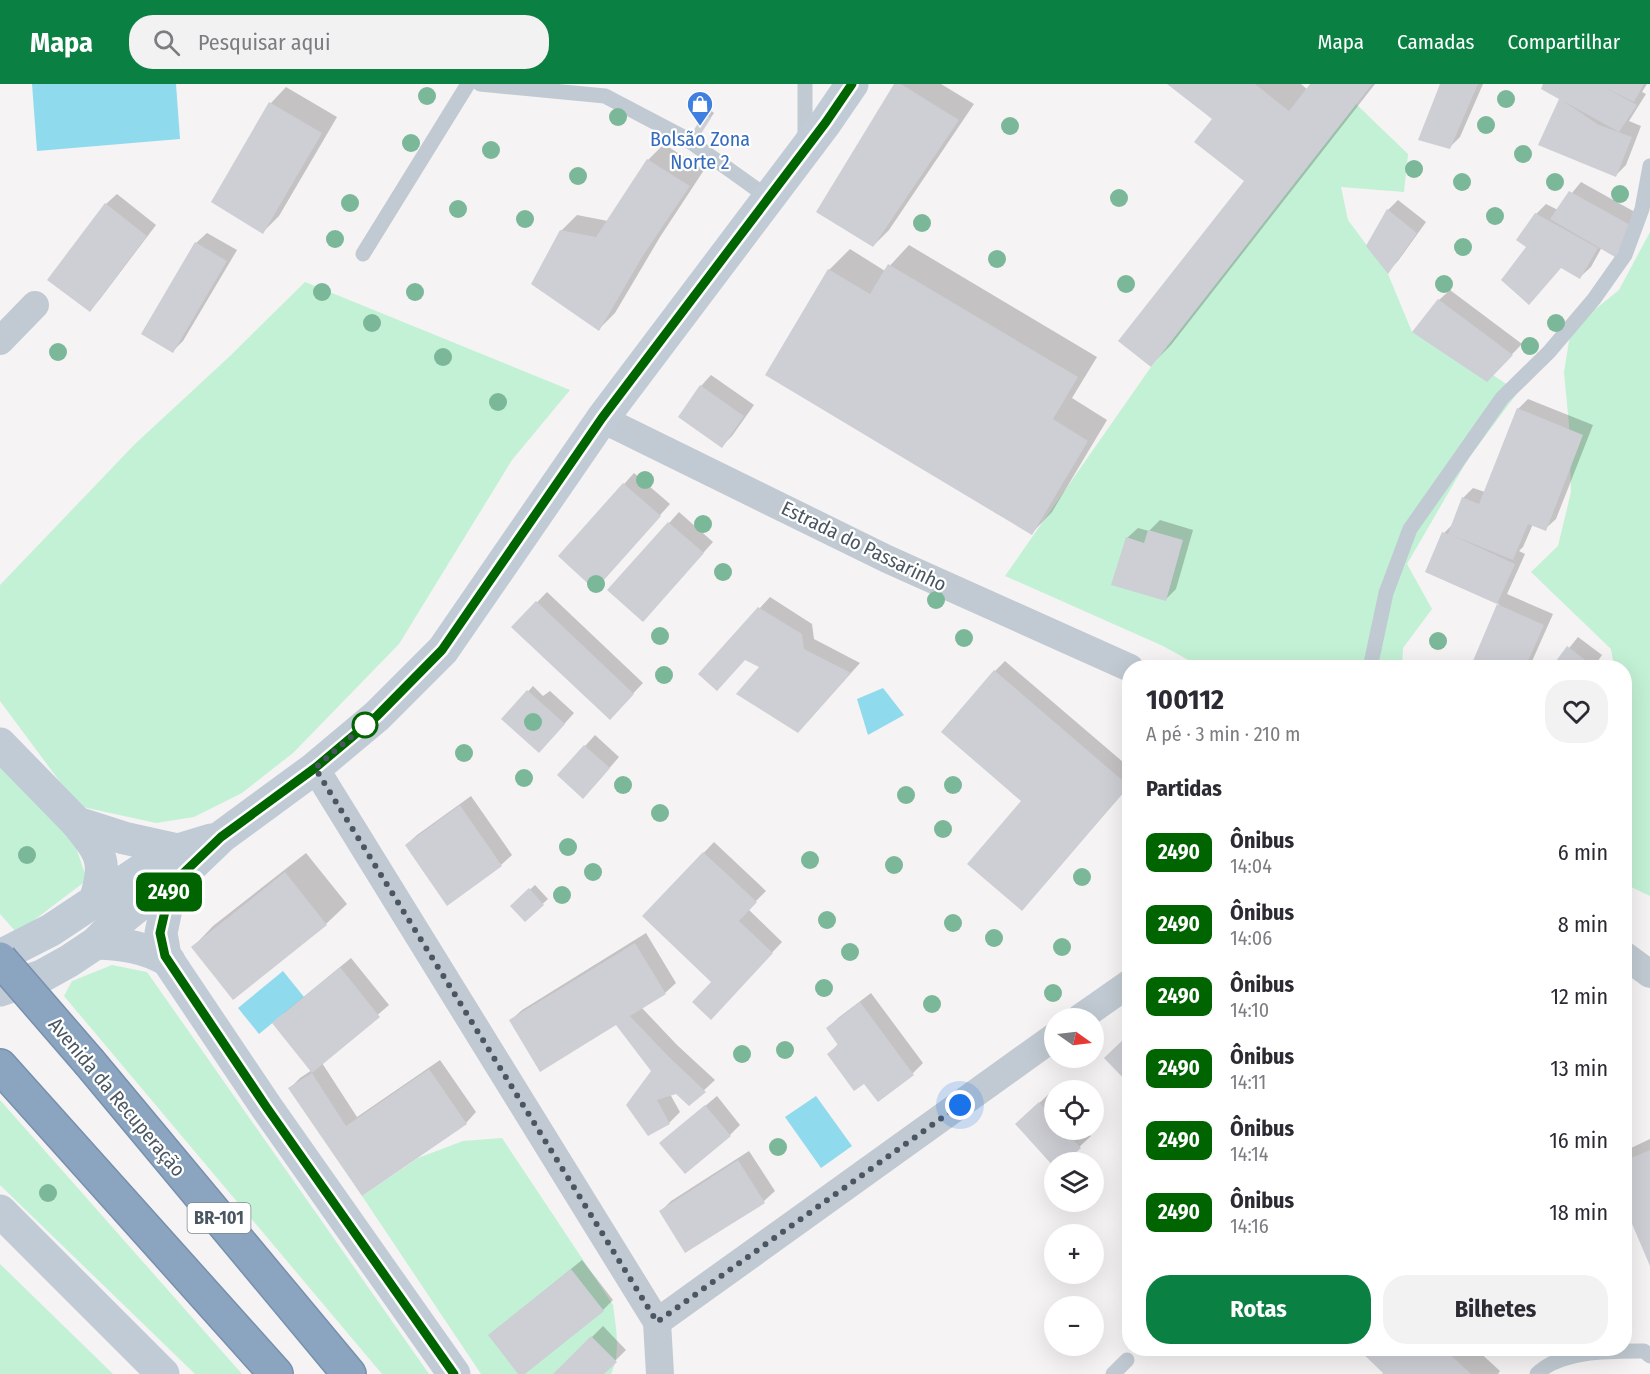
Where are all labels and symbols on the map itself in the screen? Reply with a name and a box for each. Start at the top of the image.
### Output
shop icon: Bolsão Zona Norte 2 [685,89,715,127]
place label: Bolsão Zona Norte 2 [650,127,750,174]
street label: Estrada do Passarinho [777,496,951,596]
unlabelled marker [352,712,378,738]
line badge: 2490 [127,872,211,912]
north arrow [1044,1008,1104,1068]
street label: Avenida da Recuperação [44,1013,190,1181]
your location [945,1090,975,1120]
road number: BR-101 [188,1203,250,1233]

